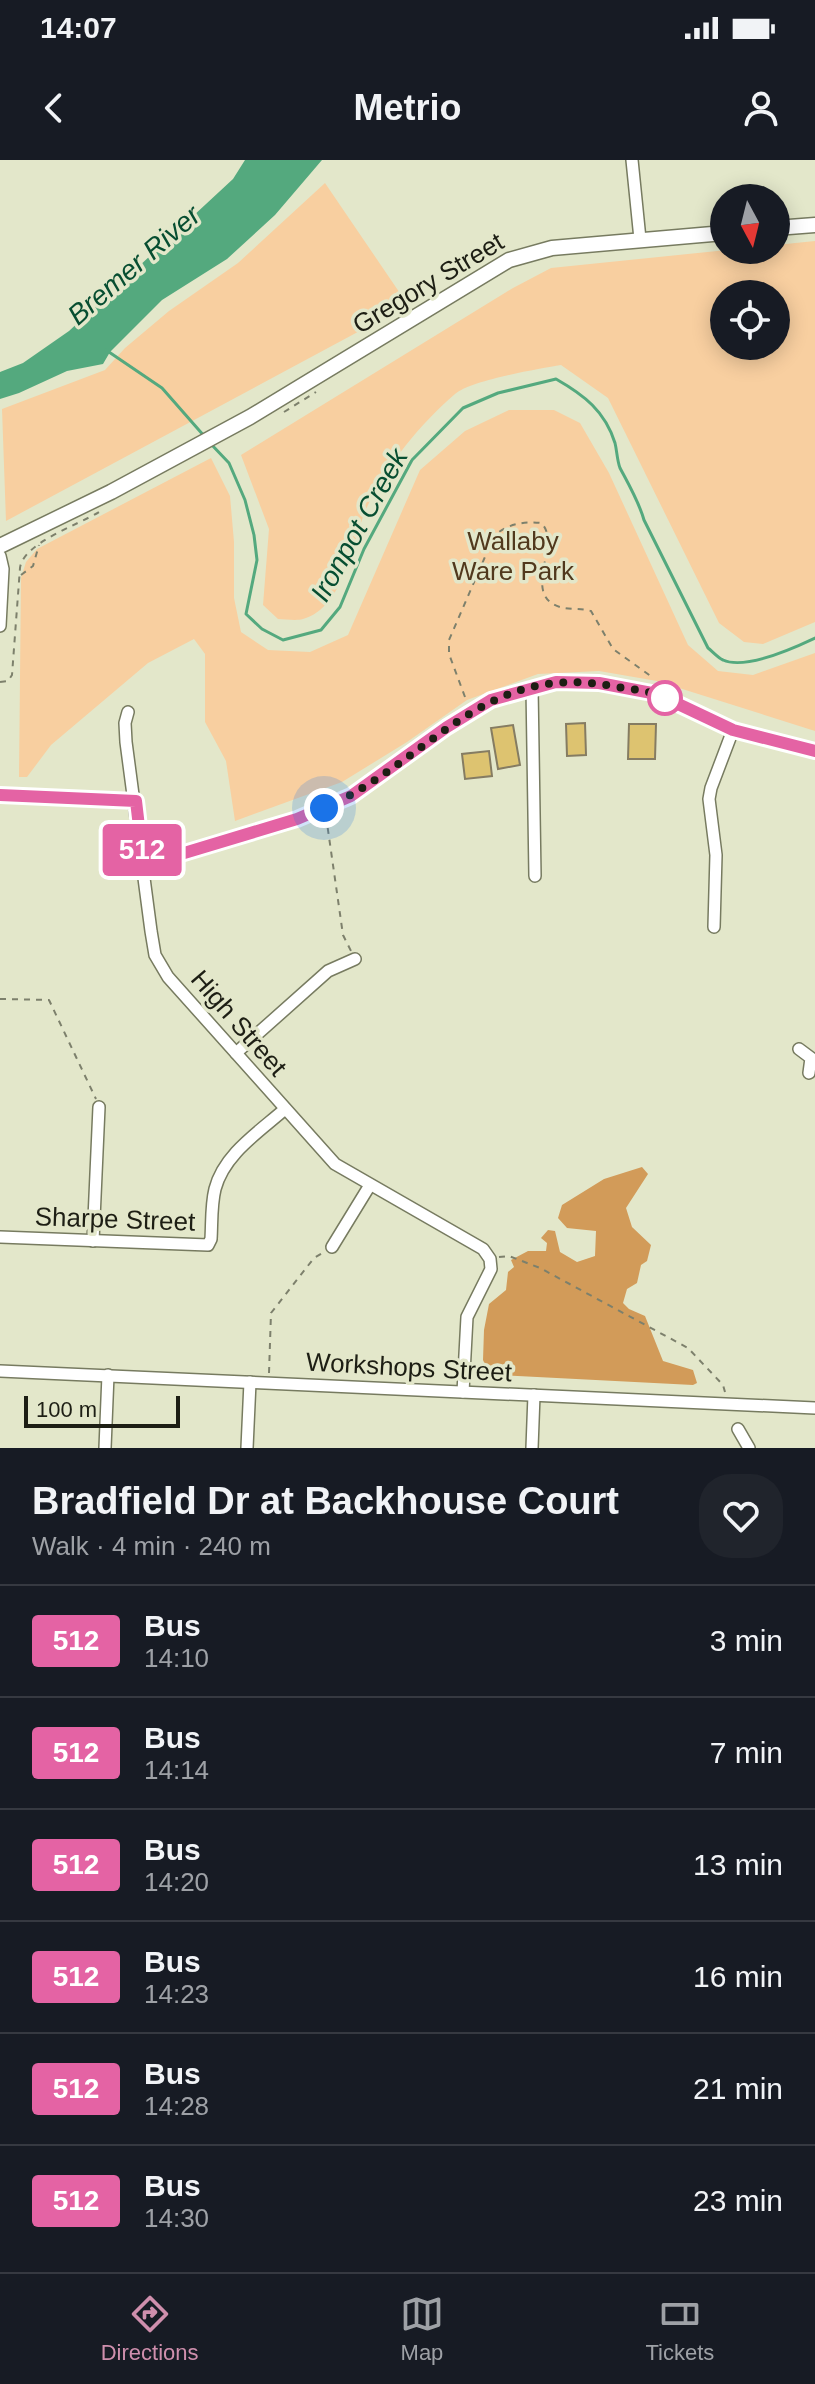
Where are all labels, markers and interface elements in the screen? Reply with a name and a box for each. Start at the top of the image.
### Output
text: 14:07 [40,11,117,44]
icon: back [32,86,76,130]
icon: person [739,86,783,130]
text: Metrio [354,87,462,128]
north arrow [710,184,790,264]
map controls [710,184,790,360]
water label: Bremer River [62,198,208,331]
street label: Gregory Street [347,226,509,340]
button: locate [710,280,790,360]
water label: Ironpot Creek [304,442,415,607]
park label: Wallaby Ware Park [452,526,575,586]
unlabelled marker [648,681,682,715]
your location [304,788,344,828]
line badge: 512 [96,824,188,876]
text: 512 [119,834,165,865]
street label: High Street [185,964,293,1083]
street label: Sharpe Street [34,1201,196,1237]
street label: Workshops Street [305,1347,513,1387]
scale bar [24,1392,180,1428]
text: 100 m [36,1397,97,1422]
button: heart [699,1474,783,1558]
text: Bradfield Dr at Backhouse Court [32,1480,619,1522]
text: Walk · 4 min · 240 m [32,1531,271,1561]
text: Bus [144,1609,201,1642]
text: 3 min [710,1624,783,1657]
text: 512 [53,1625,99,1656]
text: 14:10 [144,1643,209,1673]
text: Bus [144,1721,201,1754]
text: 7 min [710,1736,783,1769]
text: 512 [53,1737,99,1768]
text: 14:14 [144,1755,209,1785]
text: Bus [144,1833,201,1866]
text: 13 min [693,1848,783,1881]
text: 512 [53,1849,99,1880]
text: 14:20 [144,1867,209,1897]
text: Bus [144,1945,201,1978]
text: 16 min [693,1960,783,1993]
text: 512 [53,1961,99,1992]
text: 14:23 [144,1979,209,2009]
text: Bus [144,2057,201,2090]
text: 21 min [693,2072,783,2105]
text: 512 [53,2073,99,2104]
text: 14:28 [144,2091,209,2121]
text: Bus [144,2169,201,2202]
text: 23 min [693,2184,783,2217]
text: 512 [53,2185,99,2216]
text: 14:30 [144,2203,209,2233]
tab: Directions [101,2292,199,2366]
tab: Map [400,2292,444,2366]
tab: Tickets [645,2292,714,2366]

